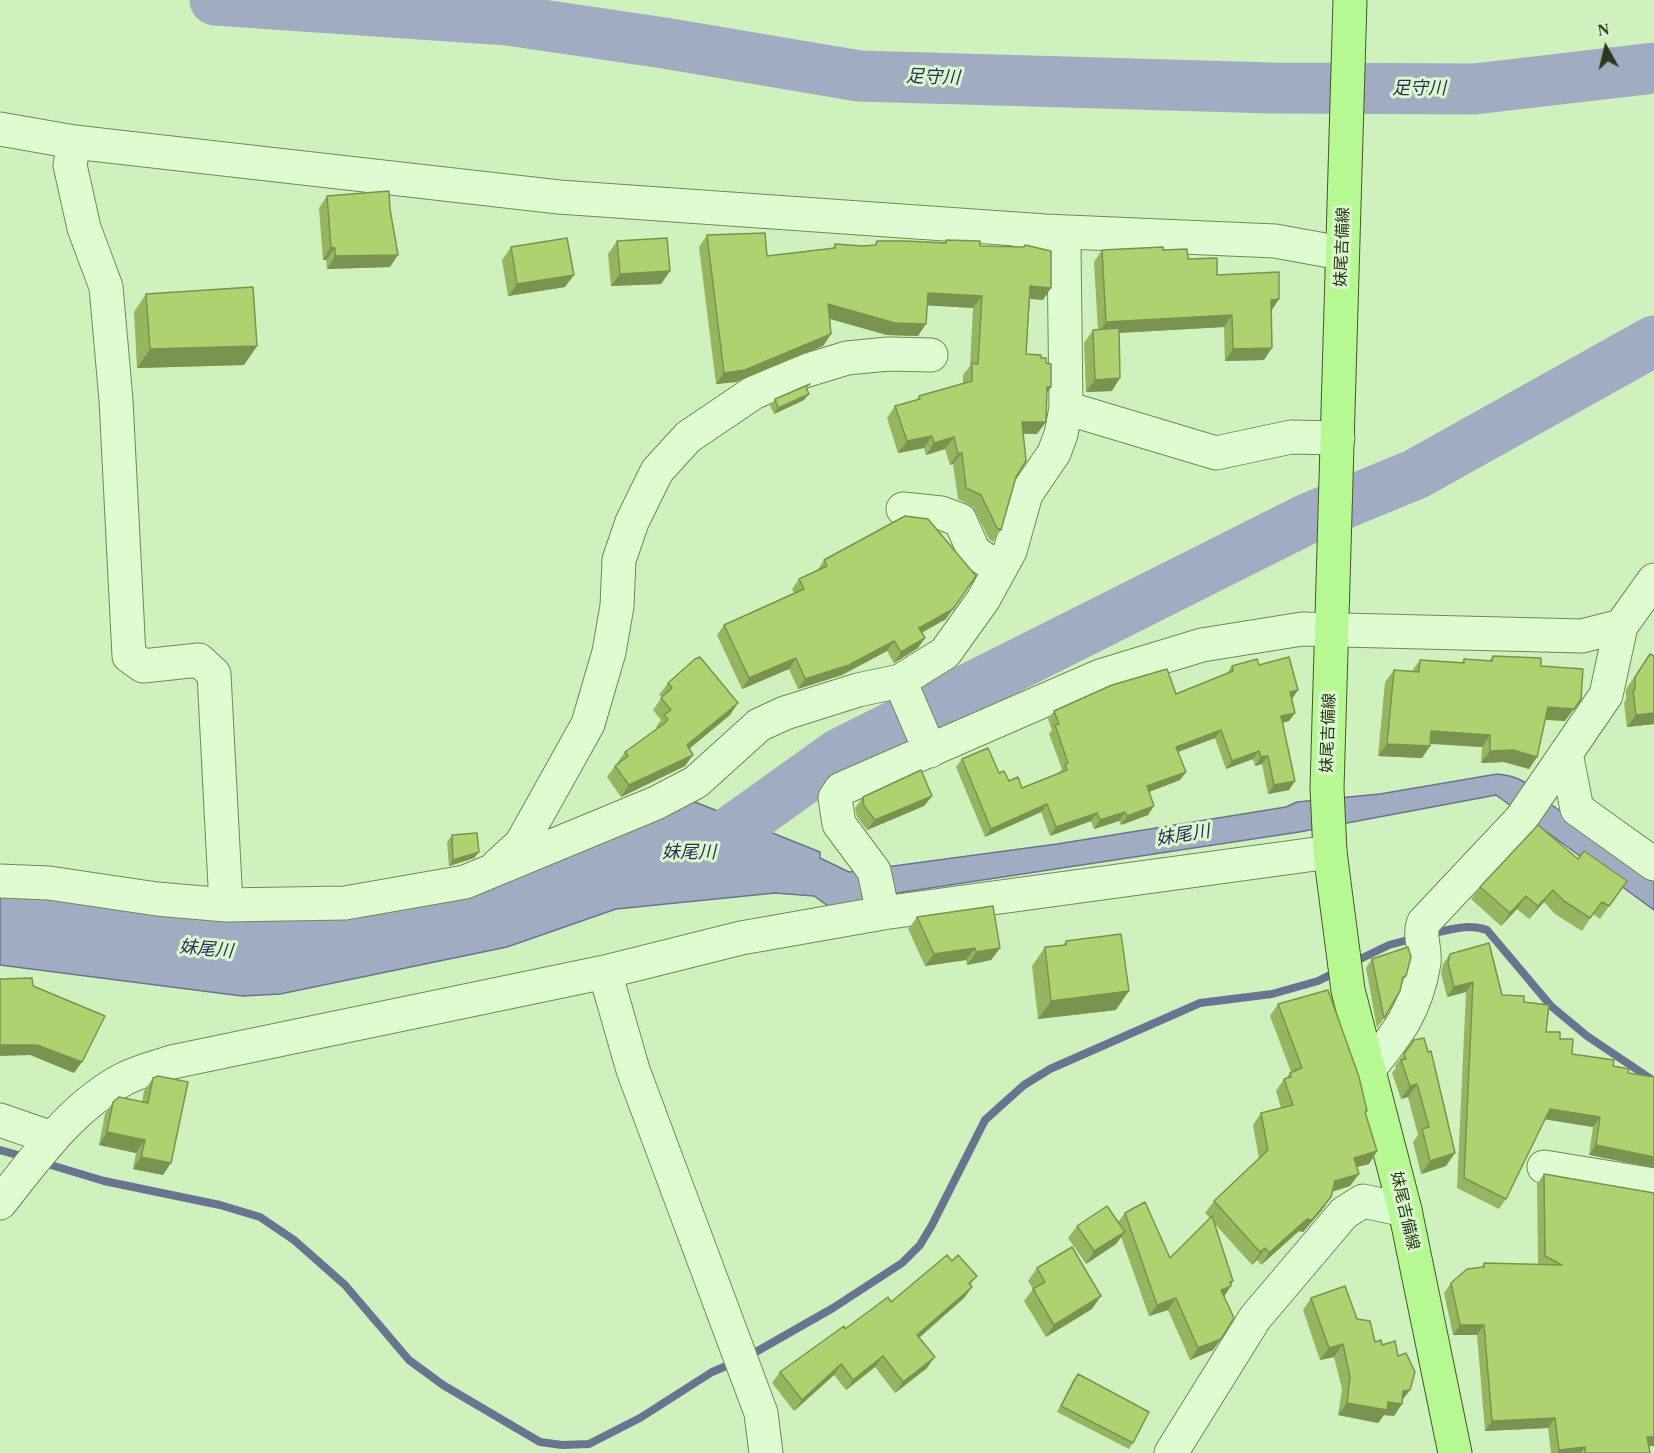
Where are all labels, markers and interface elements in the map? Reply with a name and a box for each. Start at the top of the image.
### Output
north arrow [1576,18,1636,78]
text: N [1597,20,1610,39]
water label: 足守川 [906,66,960,90]
water label: 足守川 [1392,78,1446,100]
street label: 妹尾吉備線 [1332,207,1354,287]
street label: 妹尾吉備線 [1318,693,1340,773]
water label: 妹尾川 [1155,821,1211,851]
water label: 妹尾川 [662,842,716,864]
water label: 妹尾川 [178,937,234,963]
street label: 妹尾吉備線 [1386,1170,1422,1252]

